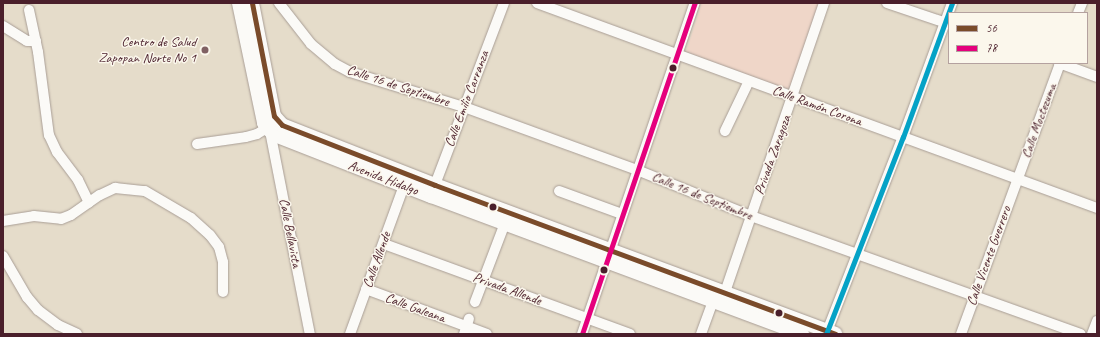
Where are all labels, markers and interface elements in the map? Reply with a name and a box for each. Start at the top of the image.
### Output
legend [948,12,1088,64]
text: 56 [986,20,997,36]
place label: Centro de Salud Zapopan Norte No 1 [98,34,196,66]
text: 78 [986,40,997,56]
marker: Centro de Salud Zapopan Norte No 1 [199,44,211,56]
street label: Calle Emilio Carranza [441,49,493,149]
street label: Calle 16 de Septiembre [345,62,451,110]
unlabelled marker [668,63,678,73]
street label: Calle Moctezuma [1018,81,1060,161]
street label: Calle Ramón Corona [770,82,864,130]
street label: Privada Zaragoza [751,113,795,197]
street label: Avenida Hidalgo [346,157,420,199]
street label: Calle 16 de Septiembre [649,168,755,224]
street label: Calle Bellavista [275,197,305,269]
unlabelled marker [488,202,498,212]
street label: Calle Vicente Guerrero [963,204,1015,308]
street label: Calle Allende [359,230,395,290]
unlabelled marker [599,265,609,275]
street label: Privada Allende [470,269,544,309]
street label: Calle Galeana [382,289,448,327]
unlabelled marker [774,308,784,318]

